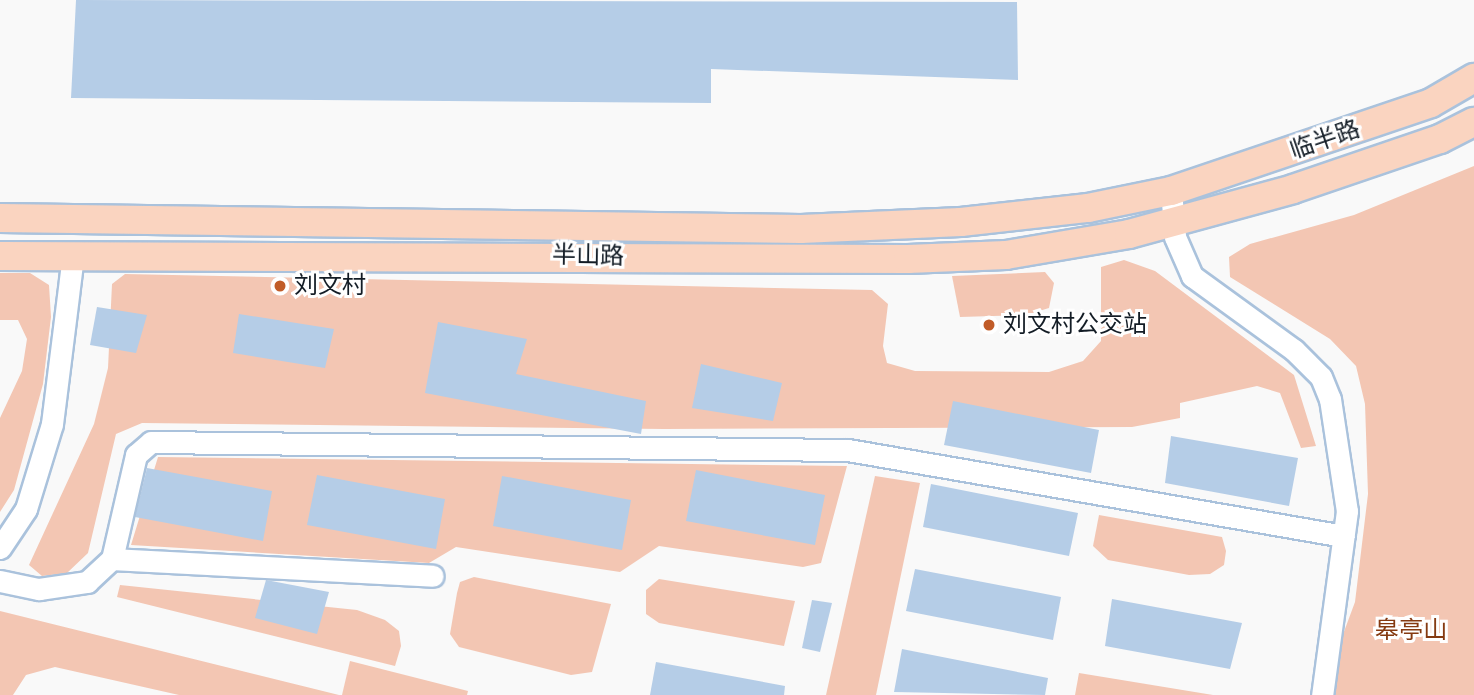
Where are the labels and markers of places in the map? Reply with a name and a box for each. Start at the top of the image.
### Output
place label: 刘文村 [294,272,366,300]
marker: 刘文村 [272,278,288,294]
place label: 刘文村公交站 [1003,311,1147,339]
marker: 刘文村公交站 [981,317,997,333]

